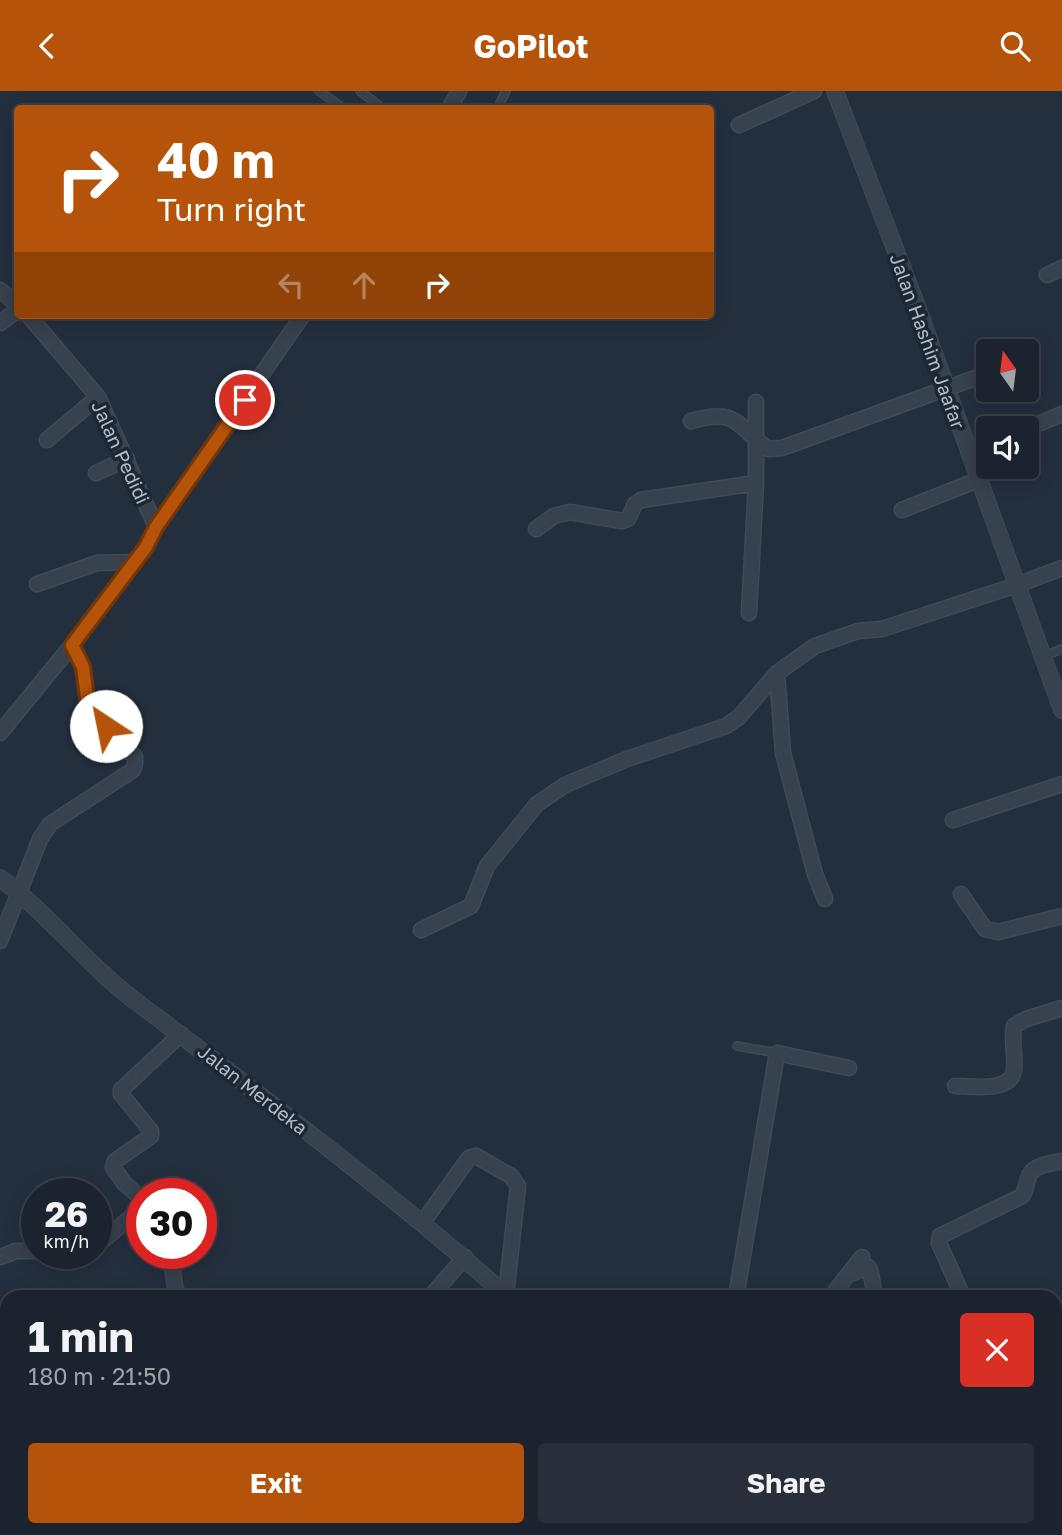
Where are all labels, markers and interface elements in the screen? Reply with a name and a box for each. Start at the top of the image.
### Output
icon: back [28,27,66,65]
text: GoPilot [473,27,589,65]
icon: search [996,27,1034,65]
text: 40 m [157,130,275,189]
icon: right [42,133,133,224]
text: Turn right [157,190,306,228]
street label: Jalan Hashim Jaafar [886,250,971,432]
icon: left [272,266,310,304]
icon: ahead [345,266,383,304]
icon: right [418,266,456,304]
north arrow [976,339,1040,403]
map controls [976,339,1039,479]
pin [215,370,275,430]
icon: arrive [226,381,264,419]
street label: Jalan Pedidi [87,397,155,507]
button: sound [976,416,1039,479]
position arrow [69,689,143,763]
street label: Jalan Merdeka [193,1039,313,1139]
speed limit sign: 30 [126,1178,217,1269]
text: 26 [45,1193,88,1235]
text: km/h [44,1230,89,1252]
text: 1 min [28,1311,134,1361]
button: close [960,1313,1034,1387]
text: 180 m · 21:50 [28,1362,171,1390]
button: Exit [28,1443,524,1523]
button: Share [538,1443,1034,1523]

